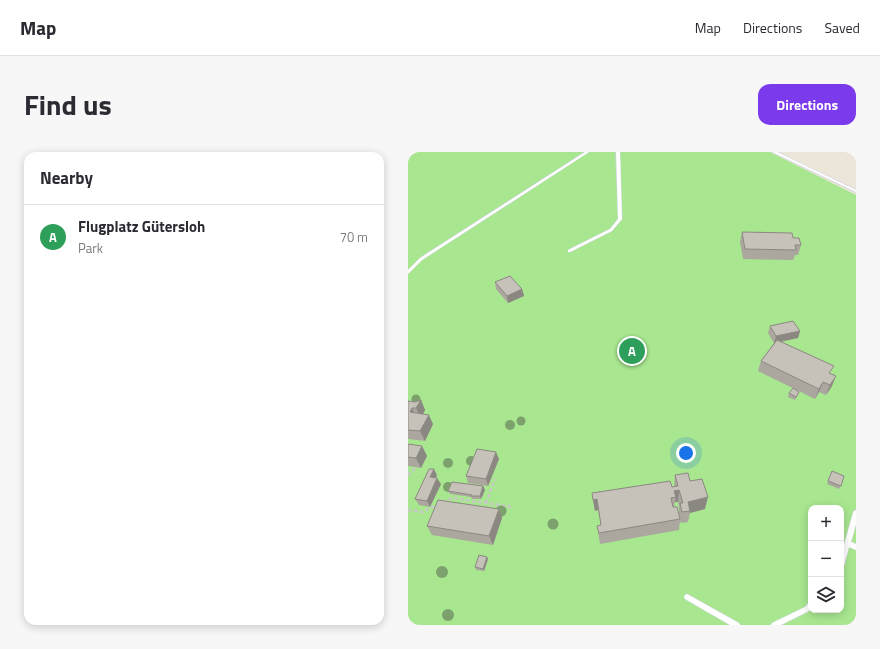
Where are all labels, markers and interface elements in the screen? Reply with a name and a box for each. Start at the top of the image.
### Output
text: Map [20,13,56,42]
text: Map [695,17,721,38]
text: Directions [743,17,802,38]
text: Saved [824,17,860,38]
text: Find us [24,83,112,126]
button: Directions [758,84,856,125]
text: Nearby [40,165,93,191]
text: Flugplatz Gütersloh [78,215,205,238]
text: A [49,227,57,247]
text: 70 m [340,227,368,247]
text: Park [78,238,103,258]
pin: A [619,336,645,366]
your location [676,443,696,463]
map controls [808,505,844,613]
button: + [808,505,844,541]
button: − [808,541,844,577]
button: layers [808,577,844,613]

